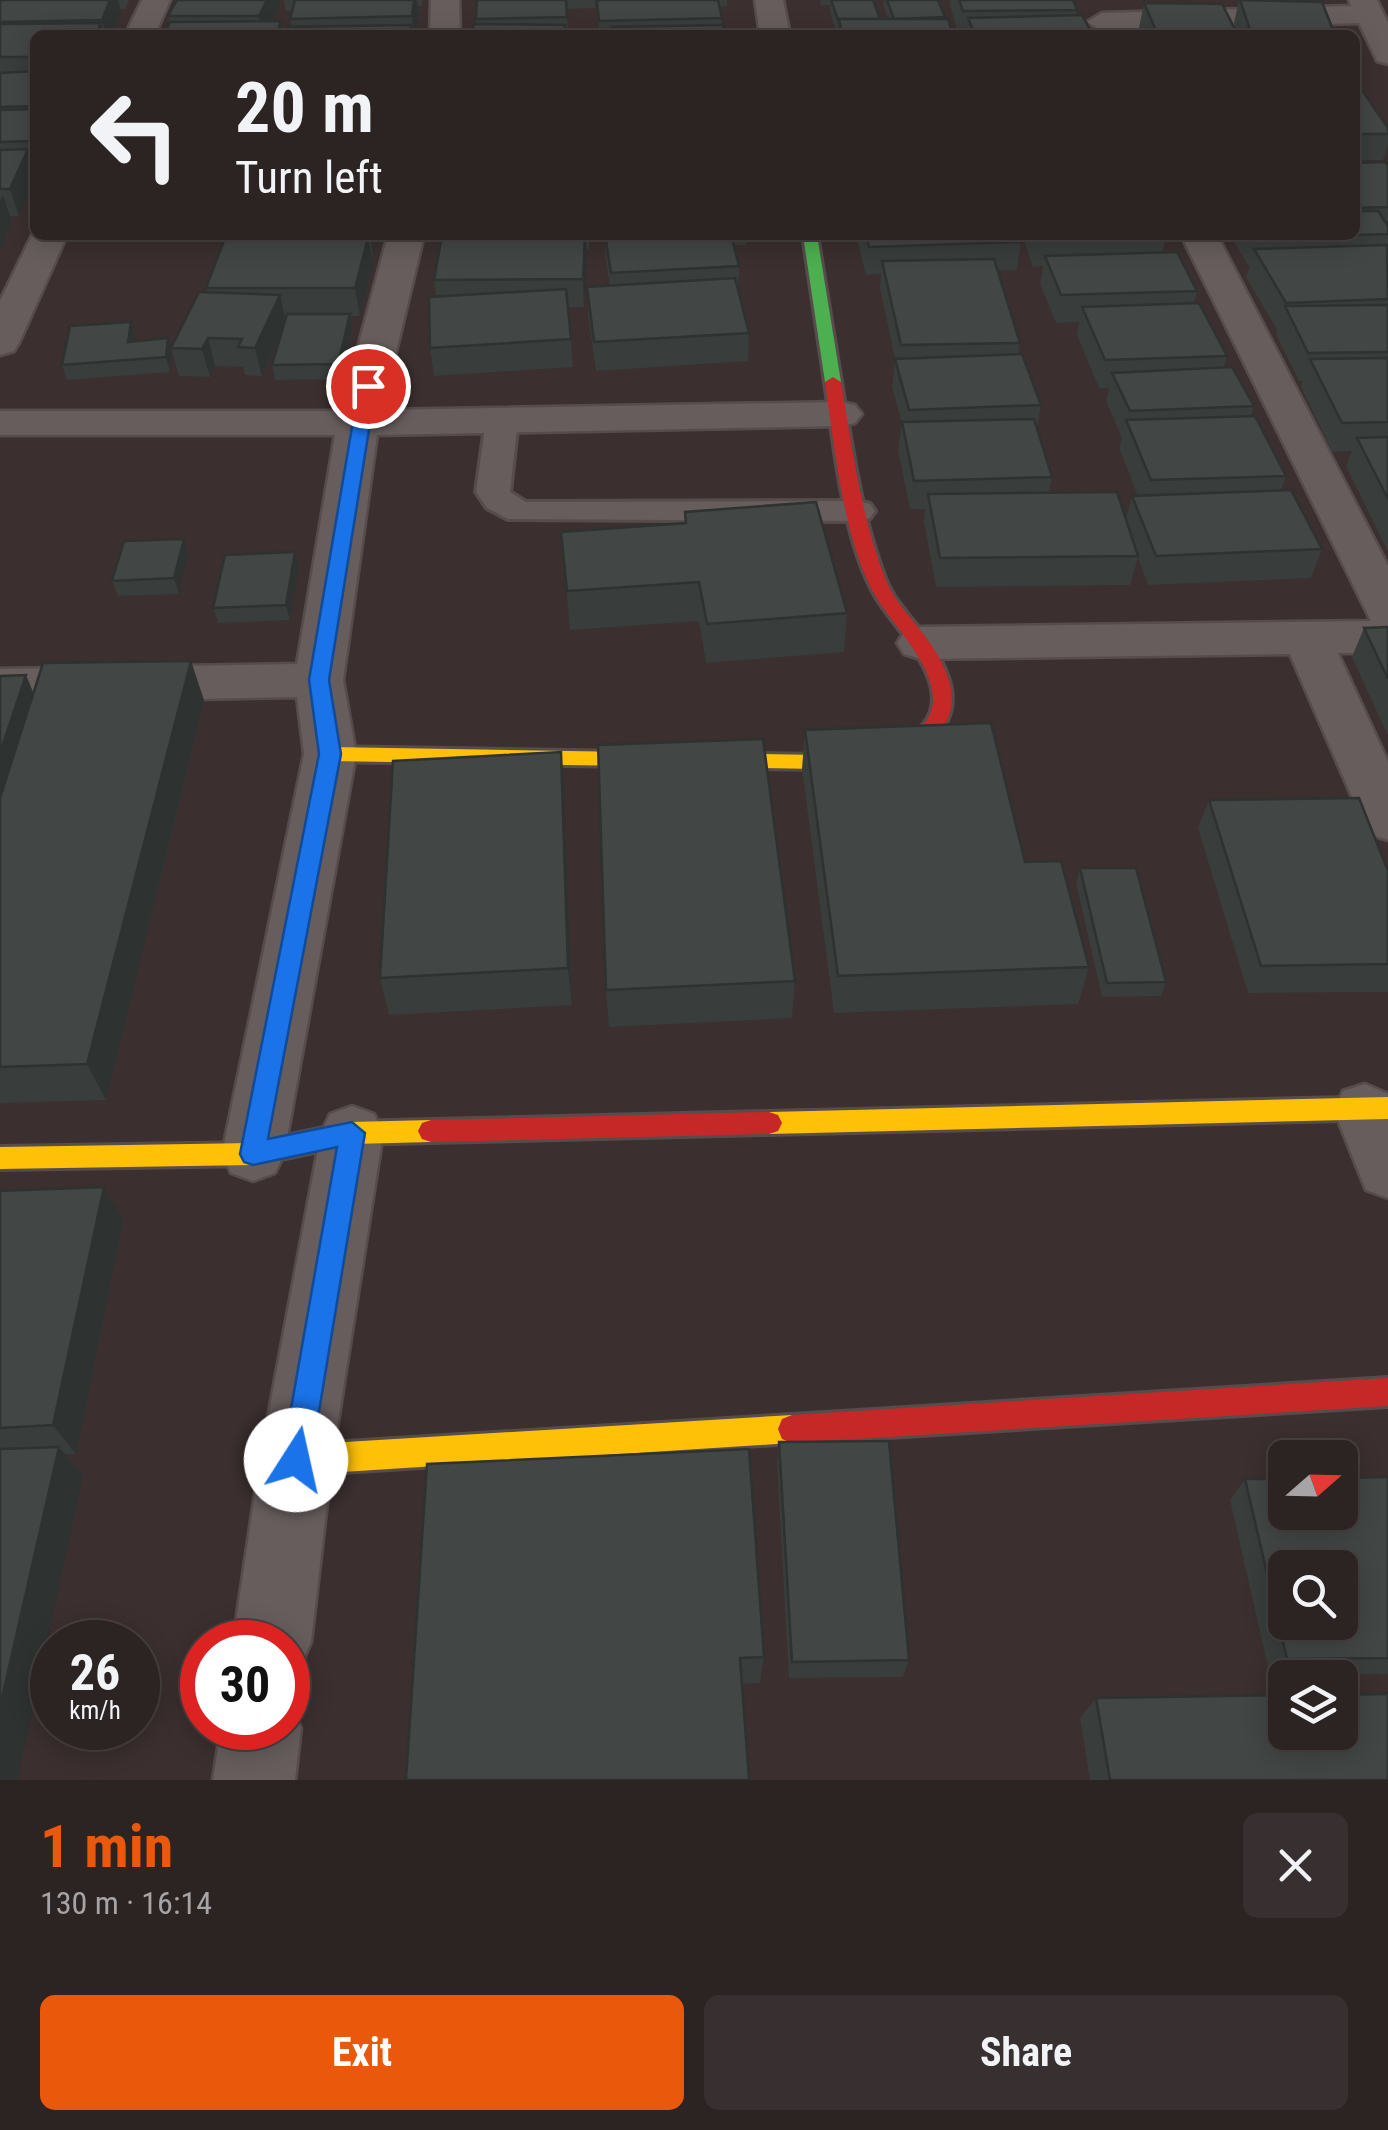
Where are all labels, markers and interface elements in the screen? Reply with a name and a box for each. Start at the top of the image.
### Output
text: 20 m [235,67,374,149]
icon: left [70,70,200,200]
text: Turn left [235,151,383,204]
pin [326,344,411,429]
icon: arrive [341,359,396,414]
position arrow [244,1408,348,1512]
north arrow [1268,1440,1358,1530]
map controls [1268,1440,1358,1750]
button: search [1268,1550,1358,1640]
speed limit sign: 30 [180,1620,310,1750]
text: 26 [70,1644,120,1702]
button: layers [1268,1660,1358,1750]
text: km/h [69,1696,121,1725]
text: 1 min [40,1811,173,1882]
button: close [1243,1813,1348,1918]
text: 130 m · 16:14 [40,1884,212,1922]
button: Exit [40,1995,684,2110]
button: Share [704,1995,1348,2110]

